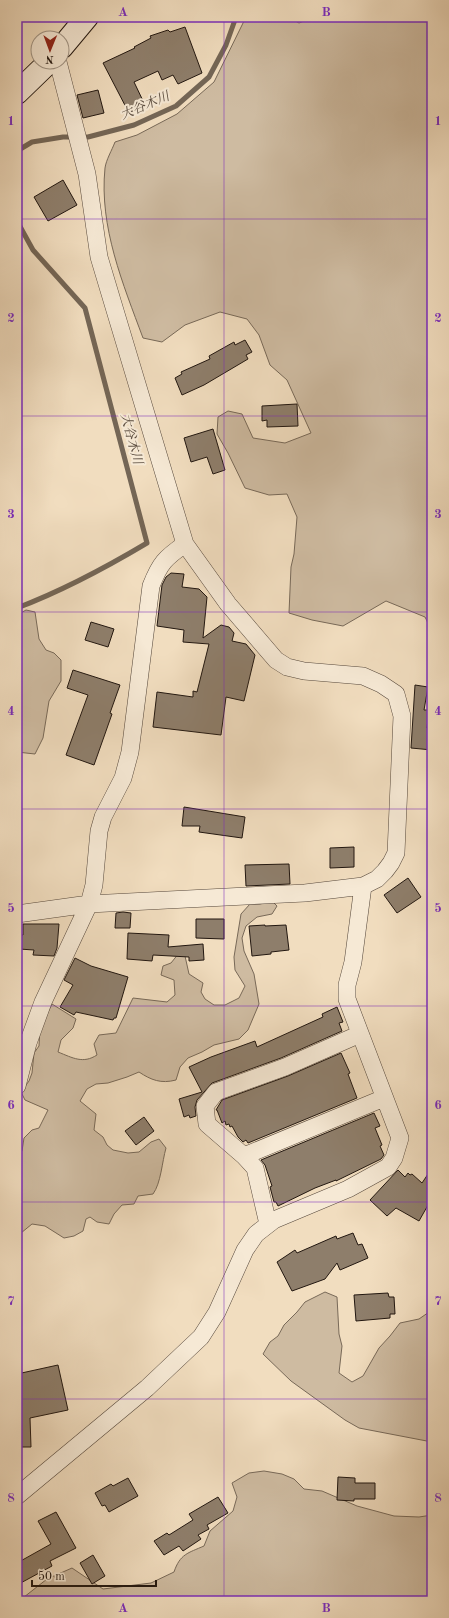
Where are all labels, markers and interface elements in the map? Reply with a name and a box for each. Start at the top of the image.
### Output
text: A [118,6,128,19]
text: B [321,6,331,19]
north arrow [30,30,70,70]
text: N [45,53,54,64]
water label: 大谷木川 [118,88,173,122]
text: 1 [7,115,15,128]
text: 1 [434,115,442,128]
text: 2 [7,312,15,325]
text: 2 [434,312,442,325]
water label: 大谷木川 [118,412,145,468]
text: 3 [7,508,15,521]
text: 3 [434,508,442,521]
text: 4 [7,705,15,718]
text: 4 [434,705,442,718]
text: 5 [7,902,15,915]
text: 5 [434,902,442,915]
text: 6 [7,1099,15,1112]
text: 6 [434,1099,442,1112]
text: 7 [7,1295,15,1308]
text: 7 [434,1295,442,1308]
text: 8 [7,1492,15,1505]
text: 8 [434,1492,442,1505]
scale bar [32,1562,156,1588]
text: 50 m [38,1570,65,1583]
text: A [118,1602,128,1615]
text: B [321,1602,331,1615]

